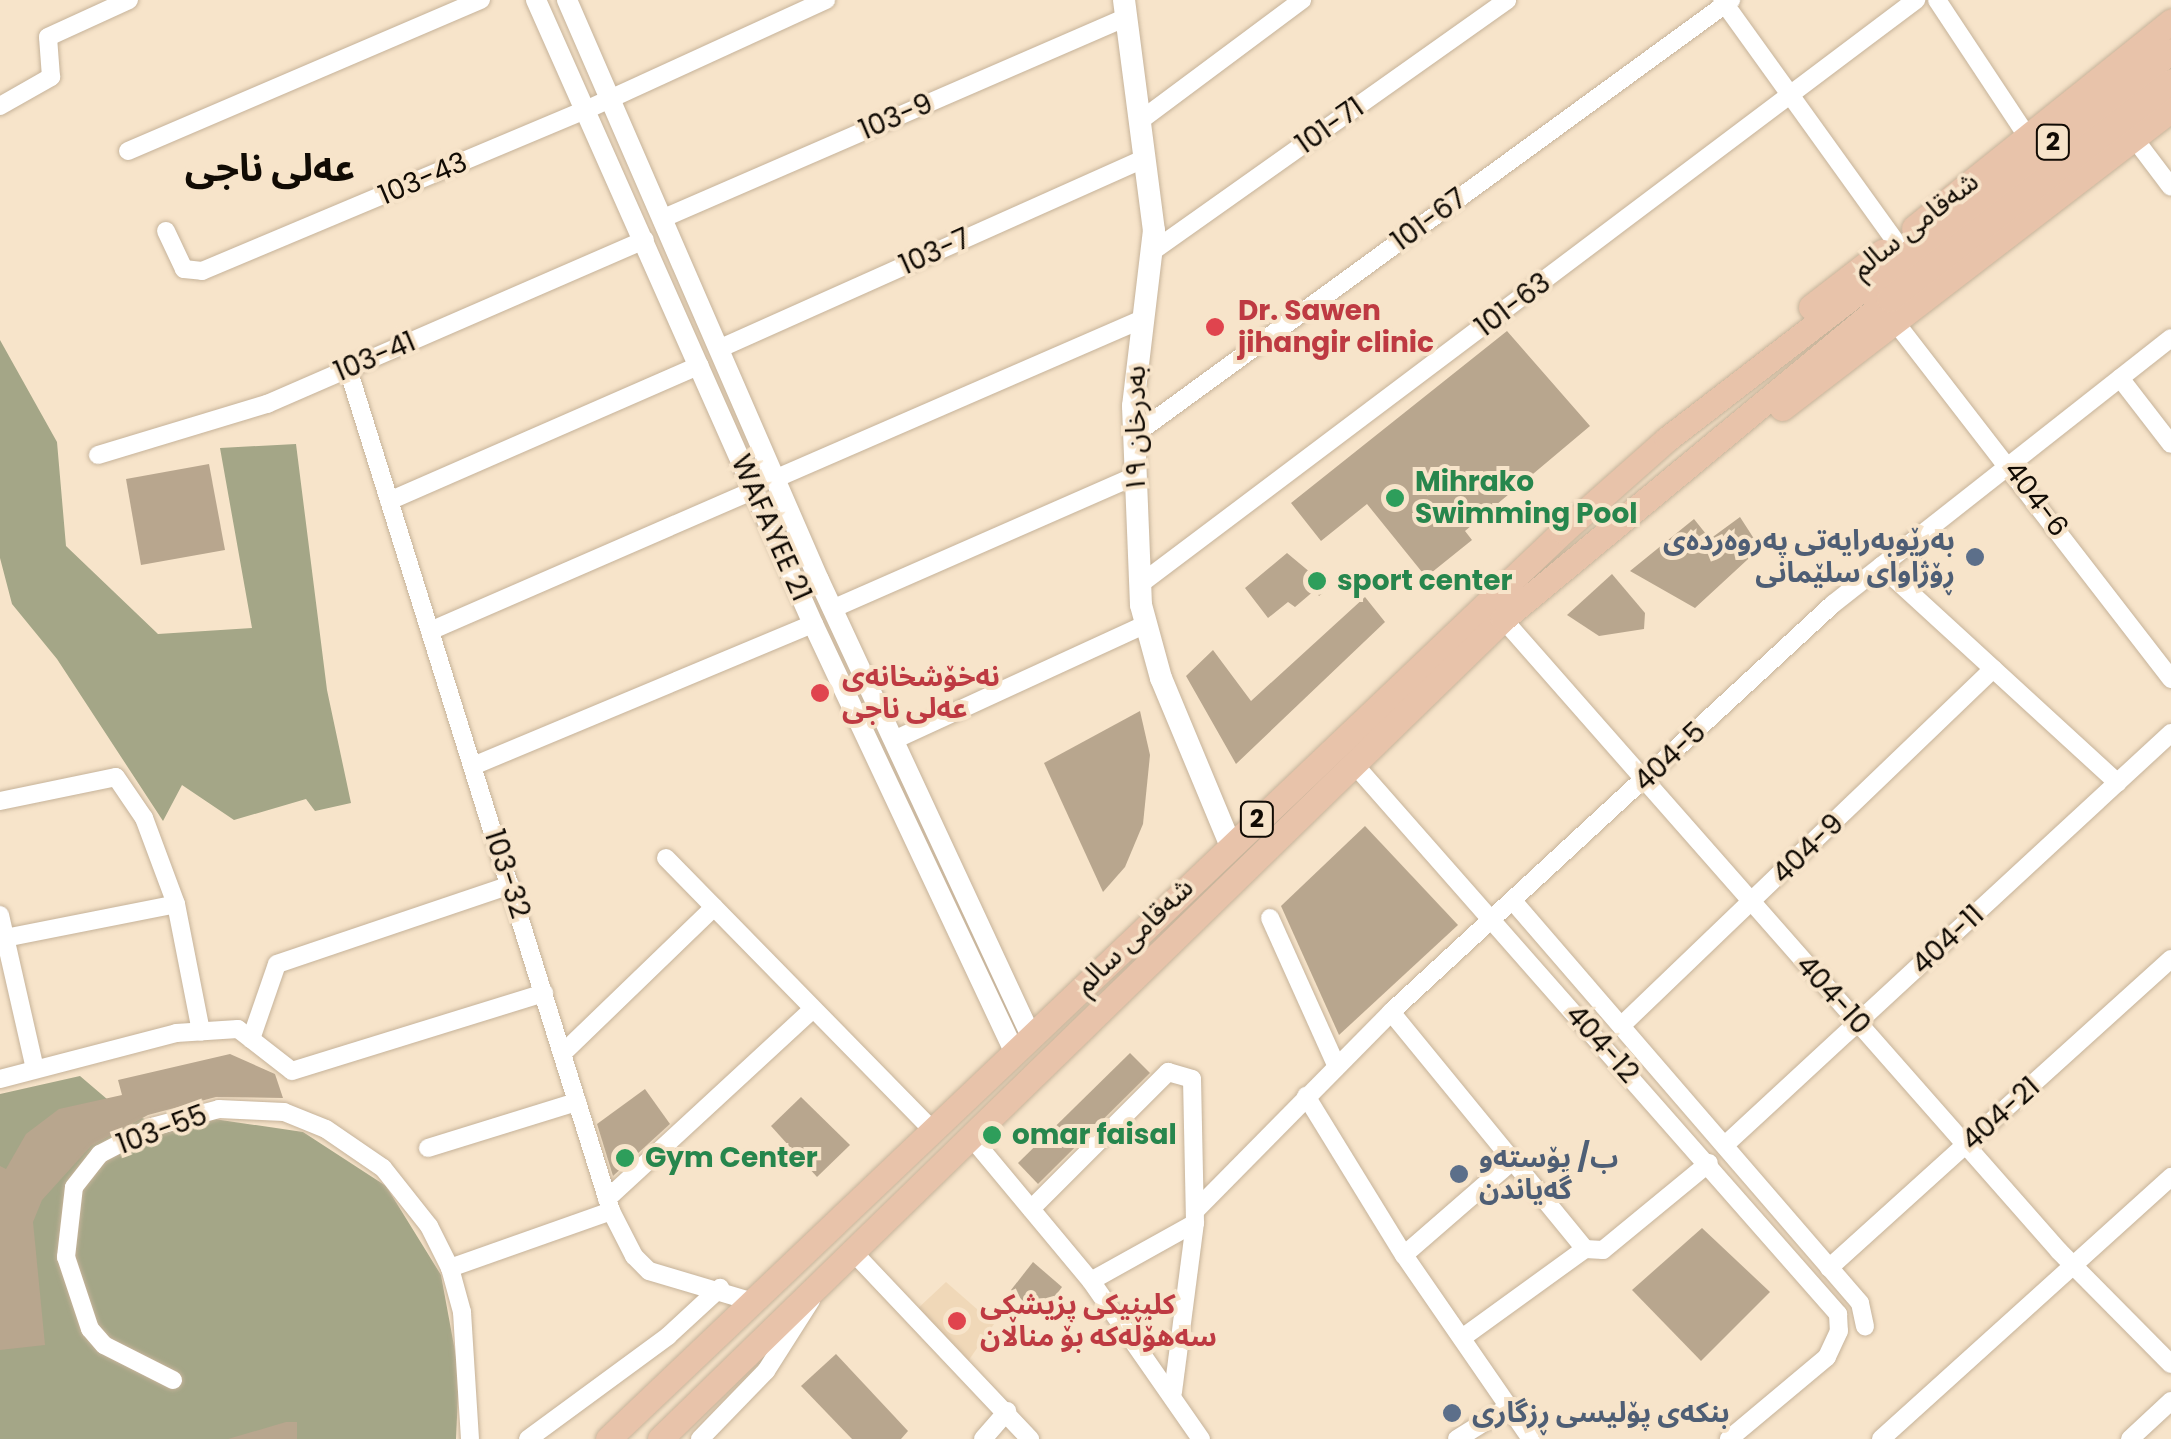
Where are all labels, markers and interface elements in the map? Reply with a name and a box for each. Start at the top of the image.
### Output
street label: 103-9 [854,87,938,147]
street label: 101-71 [1290,91,1370,161]
road number: 2 [2036,122,2070,162]
district label: عەلی ناجی [185,145,355,191]
street label: 103-43 [374,145,472,213]
street label: شەقامی سالم [1845,165,1985,285]
street label: 101-67 [1385,182,1473,258]
street label: 103-7 [894,222,976,282]
street label: 101-63 [1469,266,1557,344]
place label: Dr. Sawen jihangir clinic [1238,294,1434,360]
marker: Dr. Sawen jihangir clinic [1202,314,1228,340]
street label: 103-41 [329,325,421,389]
street label: بەدرخان ١٩ [1119,366,1153,492]
street label: WAFAYEE 21 [724,450,818,606]
street label: 404-6 [1997,455,2075,543]
place label: Mihrako Swimming Pool [1415,465,1638,531]
marker: Mihrako Swimming Pool [1384,487,1406,509]
place label: بەڕێوبەرایەتی پەروەردەی ڕۆژاوای سلێمانی [1663,524,1955,590]
marker: بەڕێوبەرایەتی پەروەردەی ڕۆژاوای سلێمانی [1964,546,1986,568]
place label: sport center [1337,564,1512,598]
marker: sport center [1306,570,1328,592]
place label: نەخۆشخانەی عەلی ناجی [842,660,1000,726]
marker: نەخۆشخانەی عەلی ناجی [807,680,833,706]
street label: 404-5 [1627,715,1713,799]
road number: 2 [1240,799,1274,839]
street label: 404-9 [1765,807,1851,891]
street label: 103-32 [477,826,537,922]
street label: شەقامی سالم [1068,871,1200,1001]
street label: 404-11 [1905,898,1991,982]
street label: 404-10 [1789,949,1877,1041]
street label: 404-12 [1558,998,1646,1090]
street label: 404-21 [1955,1070,2047,1158]
street label: 103-55 [112,1098,212,1162]
place label: omar faisal [1012,1118,1177,1152]
marker: omar faisal [981,1124,1003,1146]
place label: Gym Center [645,1141,818,1175]
place label: ب/ پۆستەو گەیاندن [1479,1141,1619,1207]
marker: Gym Center [614,1147,636,1169]
marker: ب/ پۆستەو گەیاندن [1448,1163,1470,1185]
place label: کلینیکی پزیشکی سەهۆڵەکە بۆ مناڵان [980,1288,1217,1354]
marker: کلینیکی پزیشکی سەهۆڵەکە بۆ مناڵان [944,1308,970,1334]
place label: بنکەی پۆلیسی ڕزگاری [1472,1396,1730,1430]
marker: بنکەی پۆلیسی ڕزگاری [1441,1402,1463,1424]

